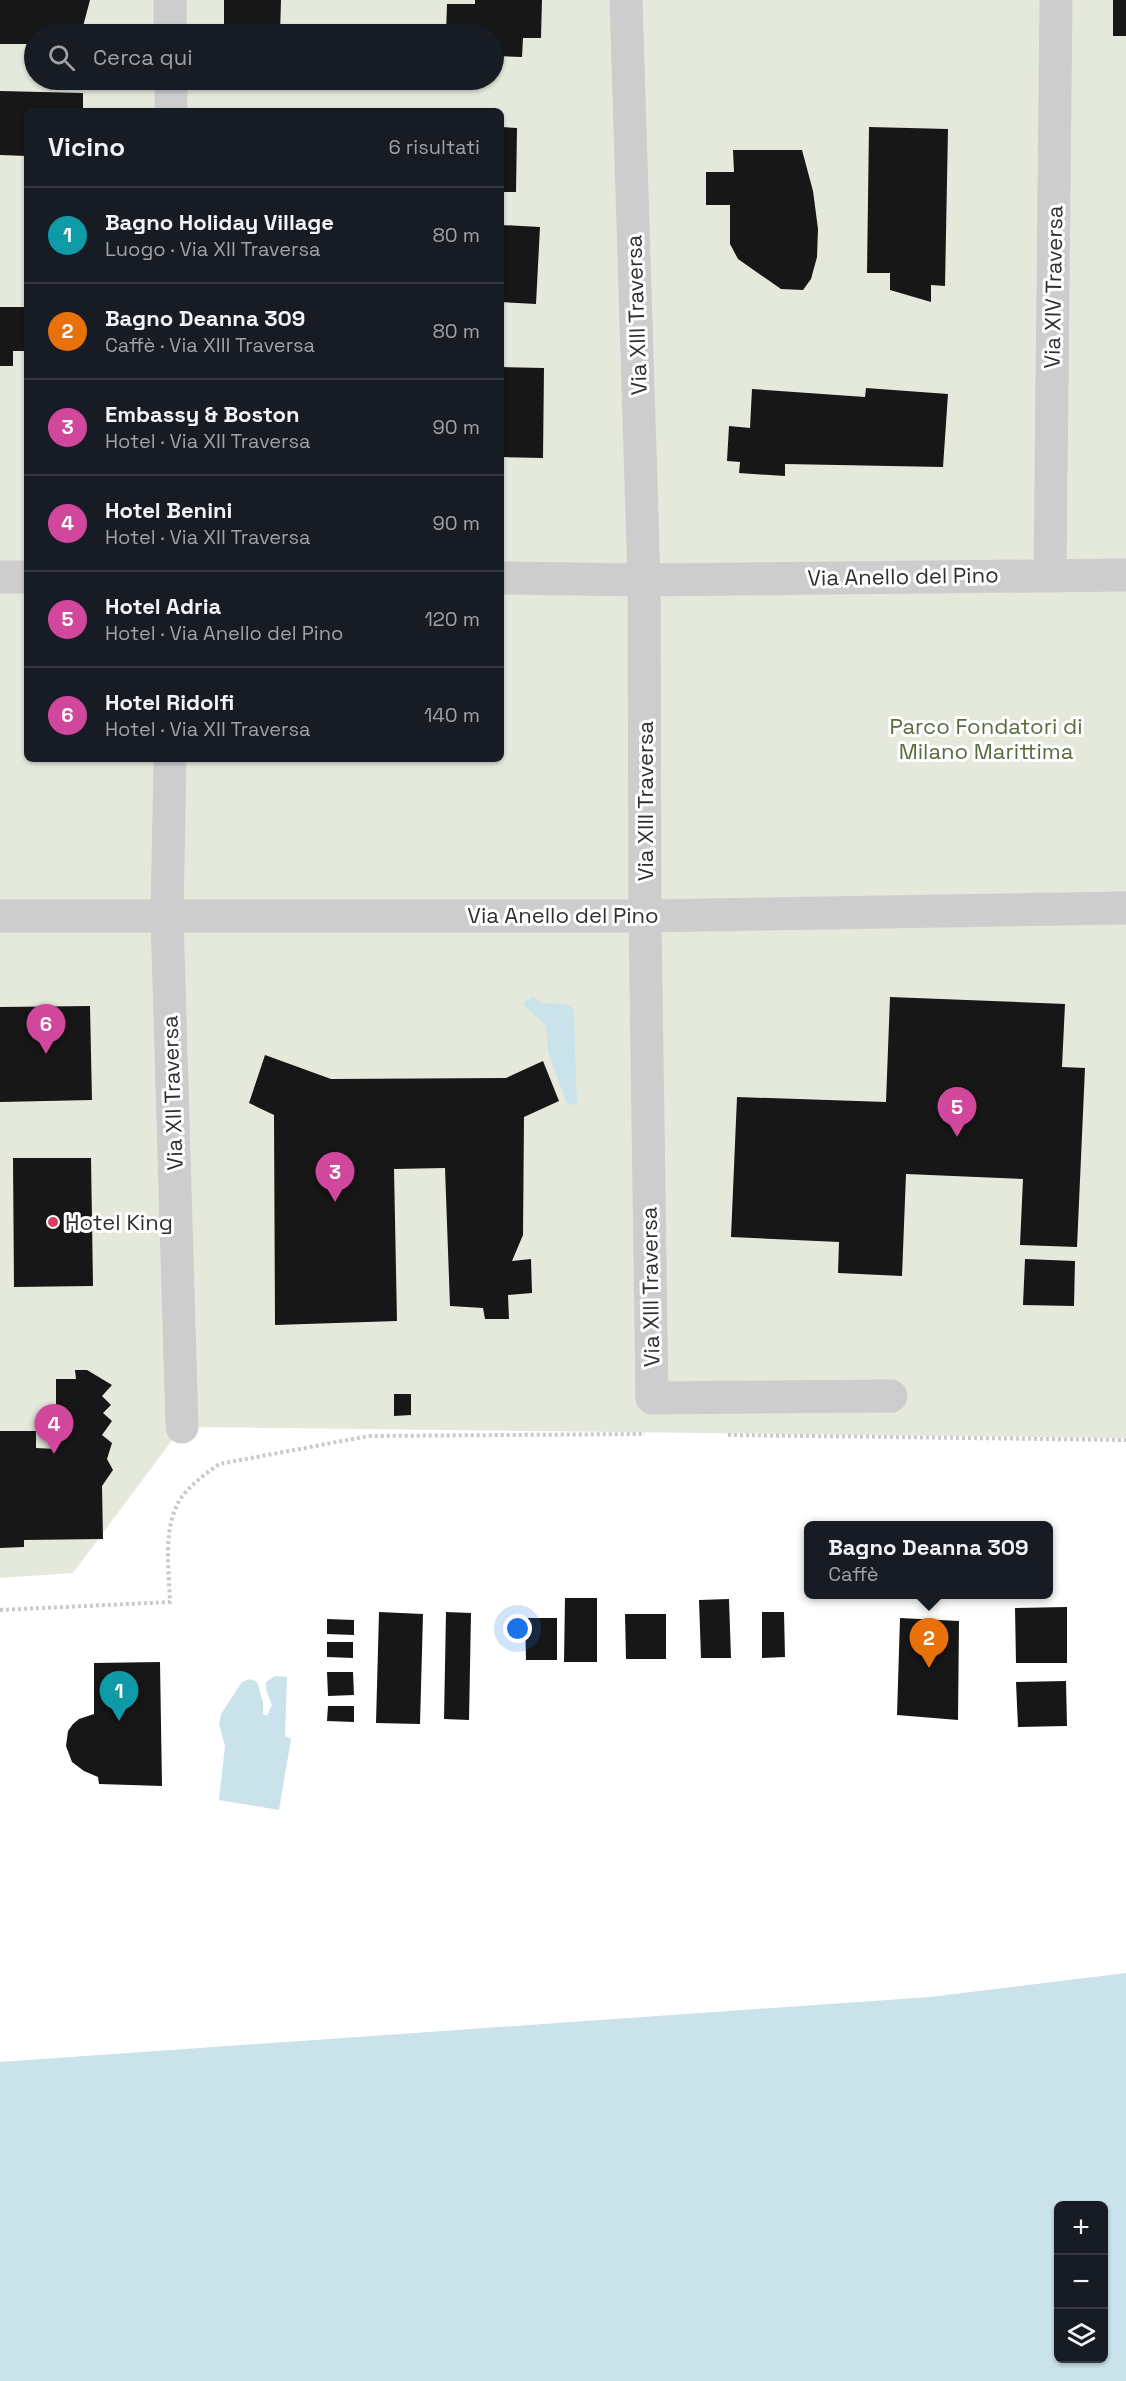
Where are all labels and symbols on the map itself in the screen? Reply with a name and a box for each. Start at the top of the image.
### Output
street label: Via XIV Traversa [1038,205,1068,369]
street label: Via XIII Traversa [619,234,653,396]
street label: Via Anello del Pino [807,560,999,592]
park label: Parco Fondatori di Milano Marittima [889,712,1083,765]
street label: Via XIII Traversa [631,720,659,881]
street label: Via Anello del Pino [467,901,659,929]
pin: 6 [26,1004,66,1054]
street label: Via XII Traversa [155,1015,189,1171]
pin: 5 [938,1088,976,1137]
pin: 3 [316,1152,354,1202]
street label: Via XIII Traversa [635,1206,665,1367]
place label: Hotel King [65,1208,173,1236]
marker: Hotel King [46,1215,60,1229]
pin: 4 [34,1404,74,1454]
your location [503,1614,532,1643]
pin: 2 [910,1618,948,1668]
pin: 1 [100,1672,138,1721]

